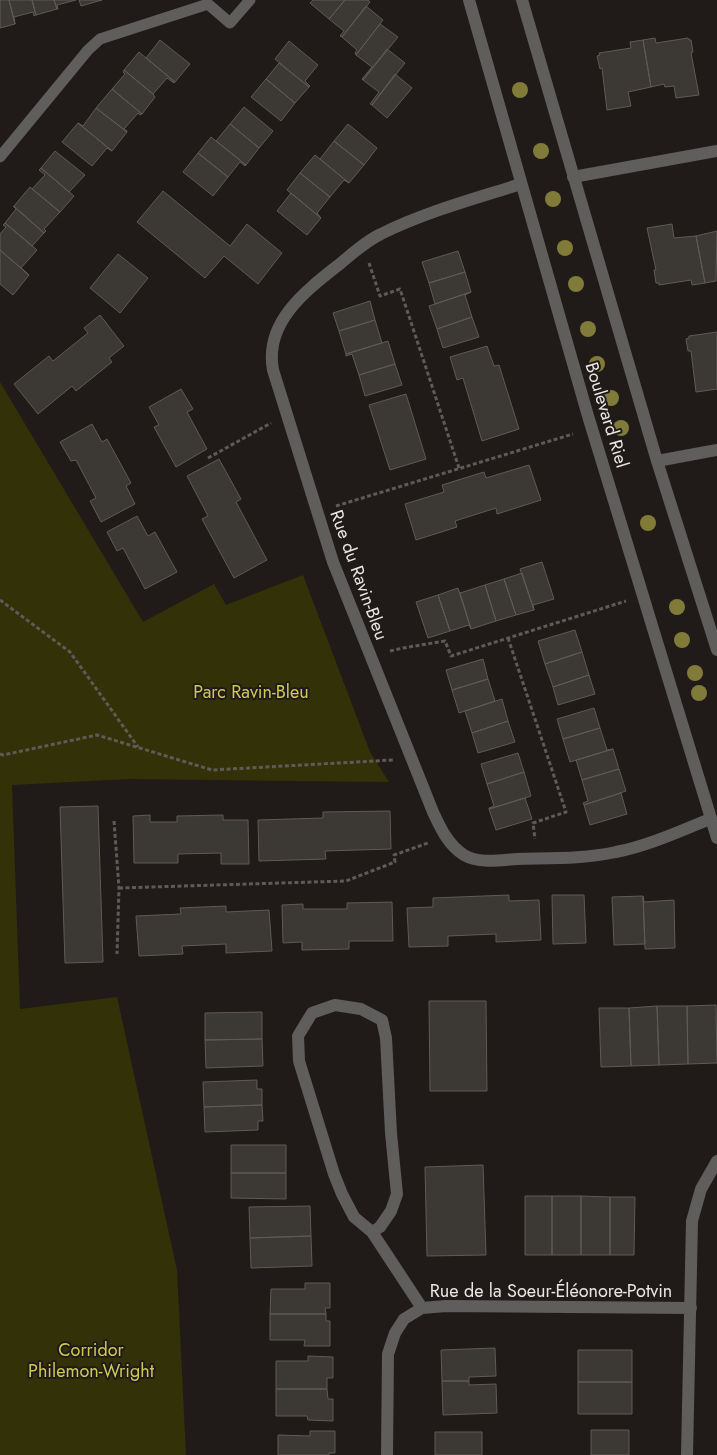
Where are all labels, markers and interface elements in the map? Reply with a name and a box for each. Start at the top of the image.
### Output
street label: Boulevard Riel [579,359,635,471]
street label: Rue du Ravin-Bleu [323,506,395,644]
park label: Parc Ravin-Bleu [193,679,309,705]
street label: Rue de la Soeur-Éléonore-Potvin [430,1278,672,1304]
park label: Corridor Philemon-Wright [28,1337,155,1384]

